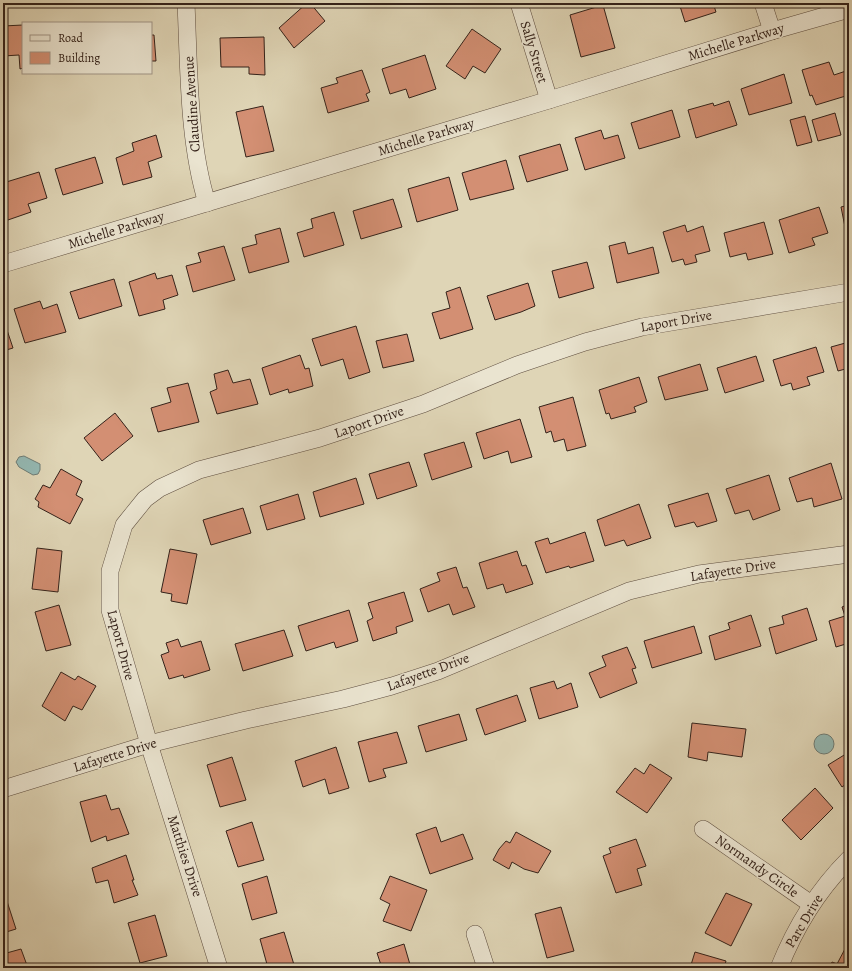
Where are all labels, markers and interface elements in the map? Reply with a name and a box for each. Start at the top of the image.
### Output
street label: Michelle Parkway [686,18,787,66]
street label: Sally Street [516,19,553,86]
legend [22,22,152,74]
text: Road [58,30,84,46]
text: Building [58,50,100,66]
street label: Claudine Avenue [179,55,205,153]
street label: Michelle Parkway [376,113,477,161]
street label: Michelle Parkway [66,206,167,254]
street label: Laport Drive [639,305,713,337]
street label: Laport Drive [332,401,406,443]
street label: Lafayette Drive [689,554,777,586]
street label: Laport Drive [102,608,140,682]
street label: Lafayette Drive [384,648,472,696]
street label: Lafayette Drive [71,733,159,777]
street label: Matthies Drive [163,813,207,899]
street label: Normandy Circle [712,830,802,902]
street label: Parc Drive [781,891,827,951]

